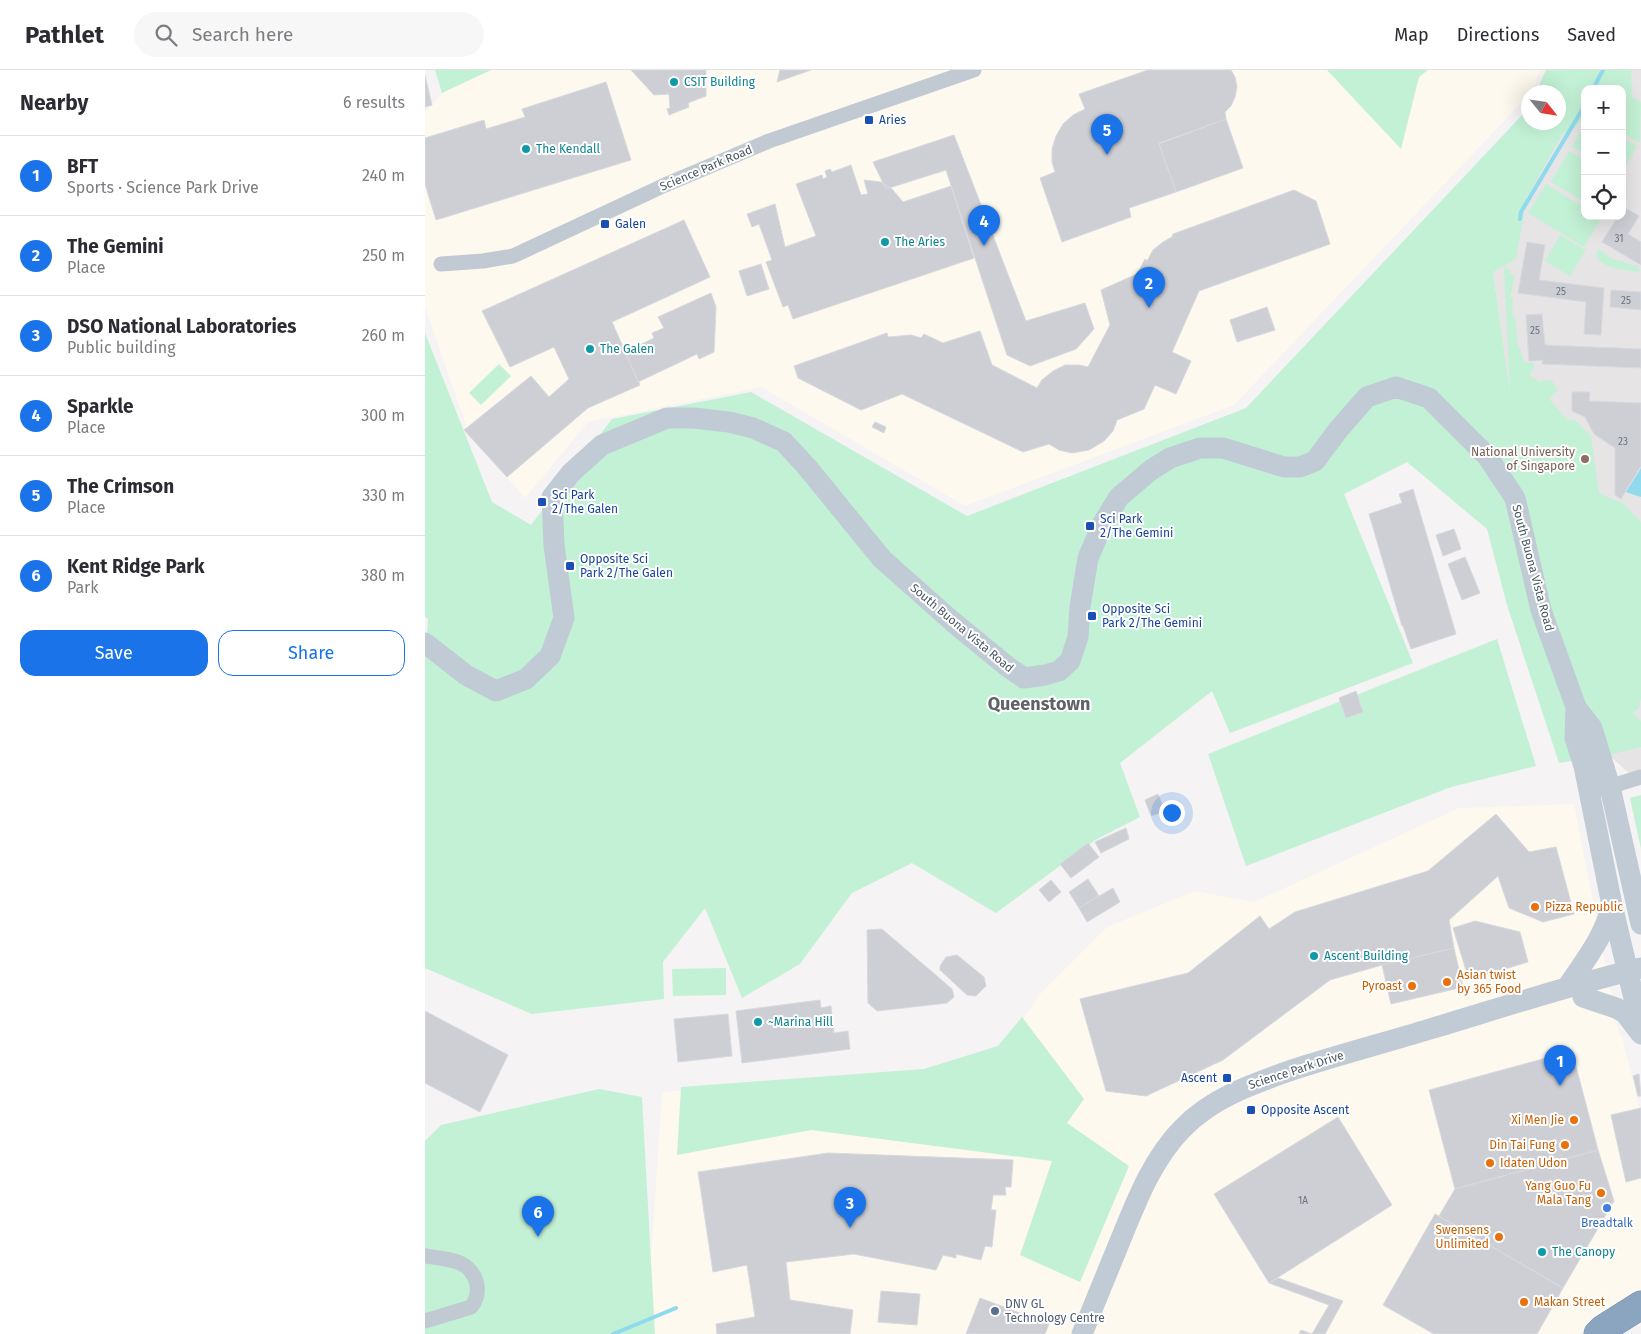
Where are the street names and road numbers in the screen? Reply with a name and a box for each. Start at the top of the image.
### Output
street label: Science Park Road [658,142,754,194]
street label: South Buona Vista Road [1509,503,1557,633]
street label: South Buona Vista Road [908,581,1016,675]
street label: Science Park Drive [1247,1048,1345,1092]

